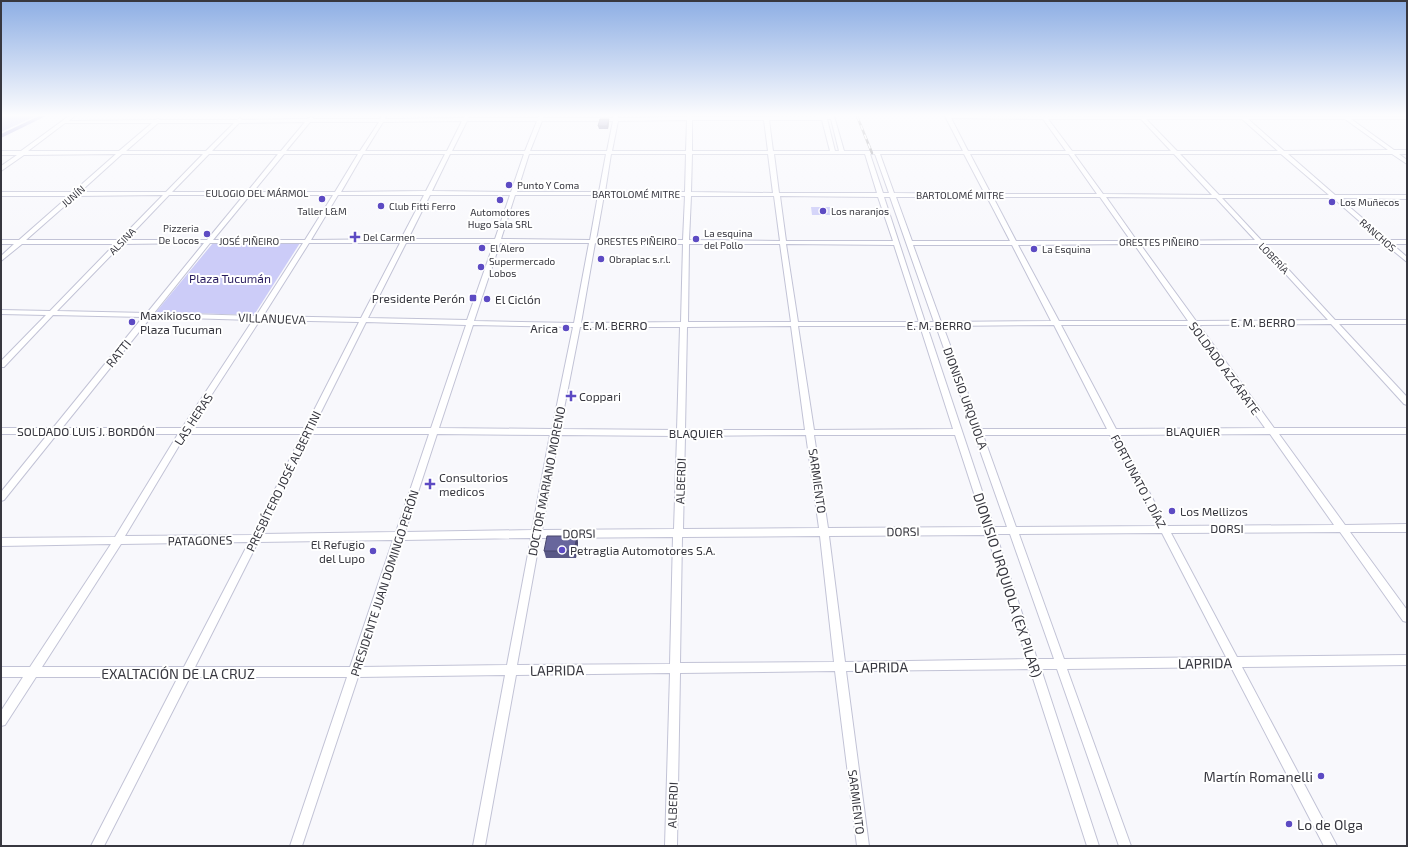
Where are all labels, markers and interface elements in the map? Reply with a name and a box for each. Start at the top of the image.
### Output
place label: Punto Y Coma [517,179,579,191]
marker: Punto Y Coma [504,180,514,190]
street label: JUNÍN [59,183,87,209]
street label: EULOGIO DEL MÁRMOL [206,187,308,199]
street label: BARTOLOMÉ MITRE [592,188,680,200]
street label: BARTOLOMÉ MITRE [916,189,1004,201]
marker: Taller L&M [317,194,327,204]
marker: Automotores Hugo Sala SRL [495,195,505,205]
place label: Los Muñecos [1340,196,1399,208]
marker: Los Muñecos [1327,197,1337,207]
place label: Club Fitti Ferro [389,200,456,212]
marker: Club Fitti Ferro [376,201,386,211]
place label: Taller L&M [297,205,347,217]
place label: Los naranjos [831,205,889,217]
place label: Automotores Hugo Sala SRL [468,206,532,230]
marker: Los naranjos [818,206,828,216]
street label: RANCHOS [1357,216,1399,254]
place label: Pizzeria De Locos [158,222,199,246]
street label: ALSINA [106,224,138,257]
place label: La esquina del Pollo [704,227,753,251]
marker: Pizzeria De Locos [202,229,212,239]
place label: Del Carmen [363,231,415,243]
marker: Del Carmen [350,232,360,242]
marker: La esquina del Pollo [691,234,701,244]
street label: JOSÉ PIÑEIRO [219,235,279,247]
street label: ORESTES PIÑEIRO [597,235,677,247]
street label: ORESTES PIÑEIRO [1119,236,1199,248]
street label: LOBERÍA [1256,240,1292,277]
place label: El Alero [490,242,525,254]
marker: El Alero [477,243,487,253]
place label: La Esquina [1042,243,1091,255]
marker: La Esquina [1029,244,1039,254]
place label: Obraplac s.r.l. [609,253,671,265]
marker: Obraplac s.r.l. [596,254,606,264]
place label: Supermercado Lobos [489,255,556,279]
marker: Supermercado Lobos [476,262,486,272]
park label: Plaza Tucumán [189,271,271,285]
place label: Presidente Perón [372,291,465,305]
place label: El Ciclón [495,292,541,306]
marker: Presidente Perón [468,293,478,303]
marker: El Ciclón [482,294,492,304]
place label: Maxikiosco Plaza Tucuman [140,308,222,336]
street label: VILLANUEVA [238,310,307,326]
street label: E. M. BERRO [1230,315,1296,329]
marker: Maxikiosco Plaza Tucuman [127,317,137,327]
street label: E. M. BERRO [582,318,648,332]
street label: E. M. BERRO [906,318,972,332]
street label: SOLDADO AZCÁRATE [1187,319,1263,417]
place label: Arica [530,321,558,335]
marker: Arica [561,323,571,333]
street label: RATTI [103,336,133,370]
street label: DIONISIO URQUIOLA [940,345,991,452]
place label: Coppari [579,389,621,403]
street label: LAS HERAS [171,390,215,448]
marker: Coppari [566,391,576,401]
street label: DOCTOR MARIANO MORENO [525,405,567,557]
street label: PRESBÍTERO JOSÉ ALBERTINI [243,408,323,554]
street label: SOLDADO LUIS J. BORDÓN [17,424,155,438]
street label: BLAQUIER [1166,424,1220,439]
street label: BLAQUIER [669,426,723,441]
street label: FORTUNATO J. DÍAZ [1108,432,1170,530]
street label: SARMIENTO [807,448,829,514]
street label: ALBERDI [672,458,688,504]
place label: Consultorios medicos [439,470,508,498]
marker: Consultorios medicos [424,478,436,490]
street label: PRESIDENTE JUAN DOMINGO PERÓN [347,488,421,678]
street label: DIONISIO URQUIOLA (EX PILAR) [970,490,1046,680]
place label: Los Mellizos [1180,504,1248,518]
marker: Los Mellizos [1167,506,1177,516]
street label: DORSI [1210,521,1244,535]
street label: DORSI [886,524,920,538]
street label: DORSI [562,526,596,540]
street label: PATAGONES [168,532,233,548]
place label: El Refugio del Lupo [311,537,365,565]
place label: Petraglia Automotores S.A. [570,543,716,557]
marker: Petraglia Automotores S.A. [557,545,567,555]
marker: El Refugio del Lupo [368,546,378,556]
street label: LAPRIDA [1178,654,1233,672]
street label: LAPRIDA [854,658,909,676]
street label: LAPRIDA [530,661,585,679]
street label: EXALTACIÓN DE LA CRUZ [101,665,255,682]
place label: Martín Romanelli [1203,768,1313,785]
street label: SARMIENTO [846,769,868,835]
marker: Martín Romanelli [1316,771,1326,781]
street label: ALBERDI [664,782,680,828]
place label: Lo de Olga [1297,816,1363,833]
marker: Lo de Olga [1284,819,1294,829]

